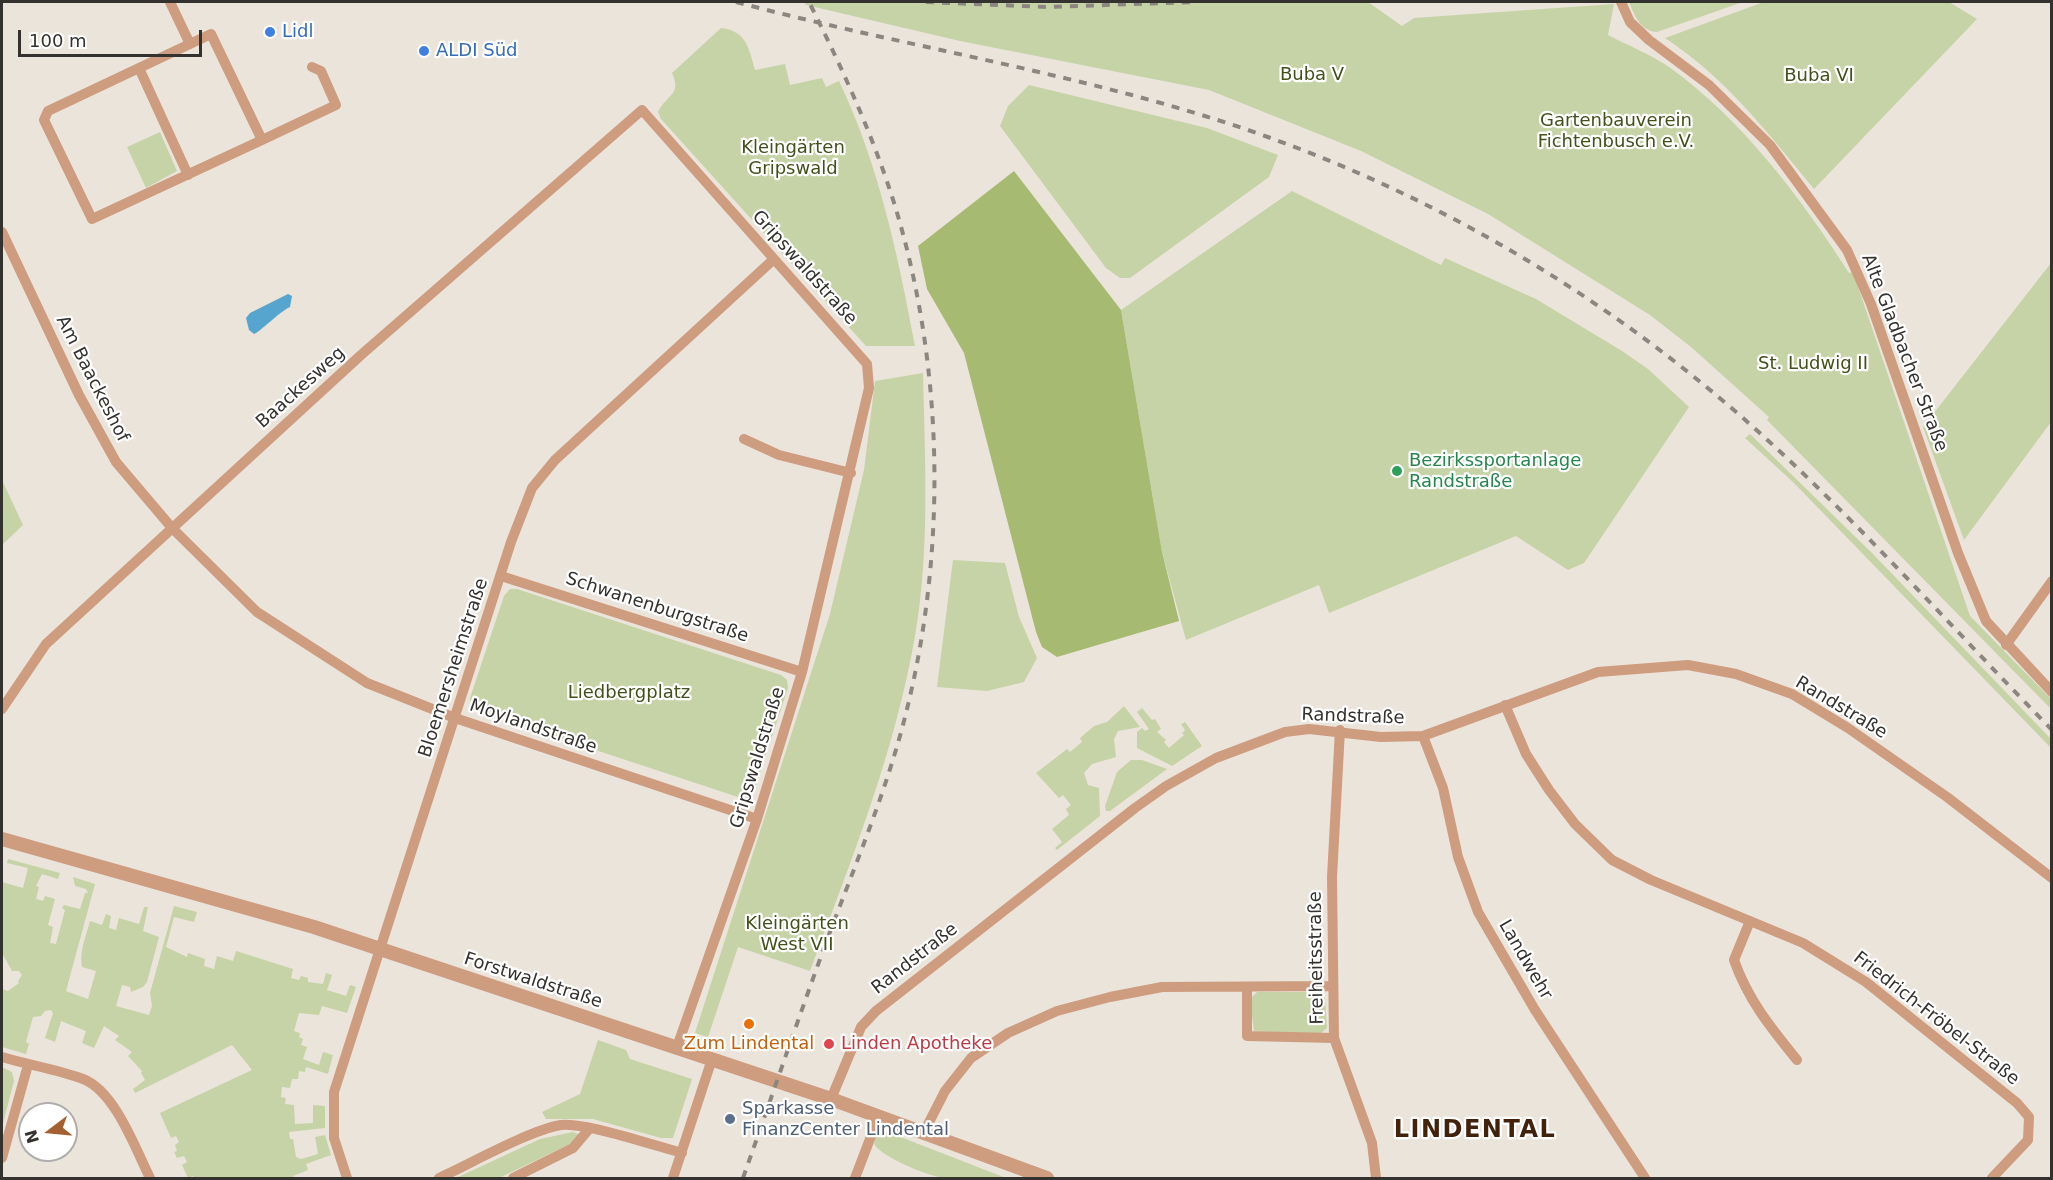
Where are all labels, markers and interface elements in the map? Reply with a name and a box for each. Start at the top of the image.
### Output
scale bar [21,18,206,56]
place label: Lidl [282,21,313,43]
marker: Lidl [263,25,277,39]
text: 100 m [29,30,87,51]
place label: ALDI Süd [436,40,517,62]
marker: ALDI Süd [417,44,431,58]
park label: Buba V [1280,64,1344,86]
park label: Buba VI [1784,65,1854,87]
park label: Gartenbauverein Fichtenbusch e.V. [1538,110,1694,152]
park label: Kleingärten Gripswald [741,137,845,180]
street label: Gripswaldstraße [747,206,861,330]
street label: Alte Gladbacher Straße [1856,251,1952,455]
street label: Am Baackeshof [51,312,133,446]
street label: Baackesweg [252,343,350,433]
park label: St. Ludwig II [1758,353,1868,375]
place label: Bezirkssportanlage Randstraße [1409,450,1581,492]
marker: Bezirkssportanlage Randstraße [1390,464,1404,478]
street label: Schwanenburgstraße [563,568,751,648]
street label: Bloemersheimstraße [415,576,493,760]
street label: Randstraße [1791,672,1891,744]
park label: Liedbergplatz [568,682,690,704]
street label: Gripswaldstraße [726,685,790,831]
street label: Moylandstraße [466,695,600,759]
street label: Randstraße [1301,704,1405,730]
street label: Freiheitsstraße [1305,891,1329,1025]
park label: Kleingärten West VII [745,913,849,956]
street label: Landwehr [1494,916,1556,1004]
street label: Randstraße [868,919,962,999]
street label: Forstwaldstraße [461,948,605,1014]
street label: Friedrich-Fröbel-Straße [1849,948,2023,1090]
marker: Zum Lindental [742,1017,756,1031]
place label: Zum Lindental [684,1033,814,1055]
place label: Linden Apotheke [841,1033,992,1055]
marker: Linden Apotheke [822,1037,836,1051]
place label: Sparkasse FinanzCenter Lindental [742,1098,949,1140]
north arrow [18,1102,78,1162]
marker: Sparkasse FinanzCenter Lindental [723,1112,737,1126]
district label: LINDENTAL [1394,1117,1556,1145]
text: N [21,1128,43,1146]

